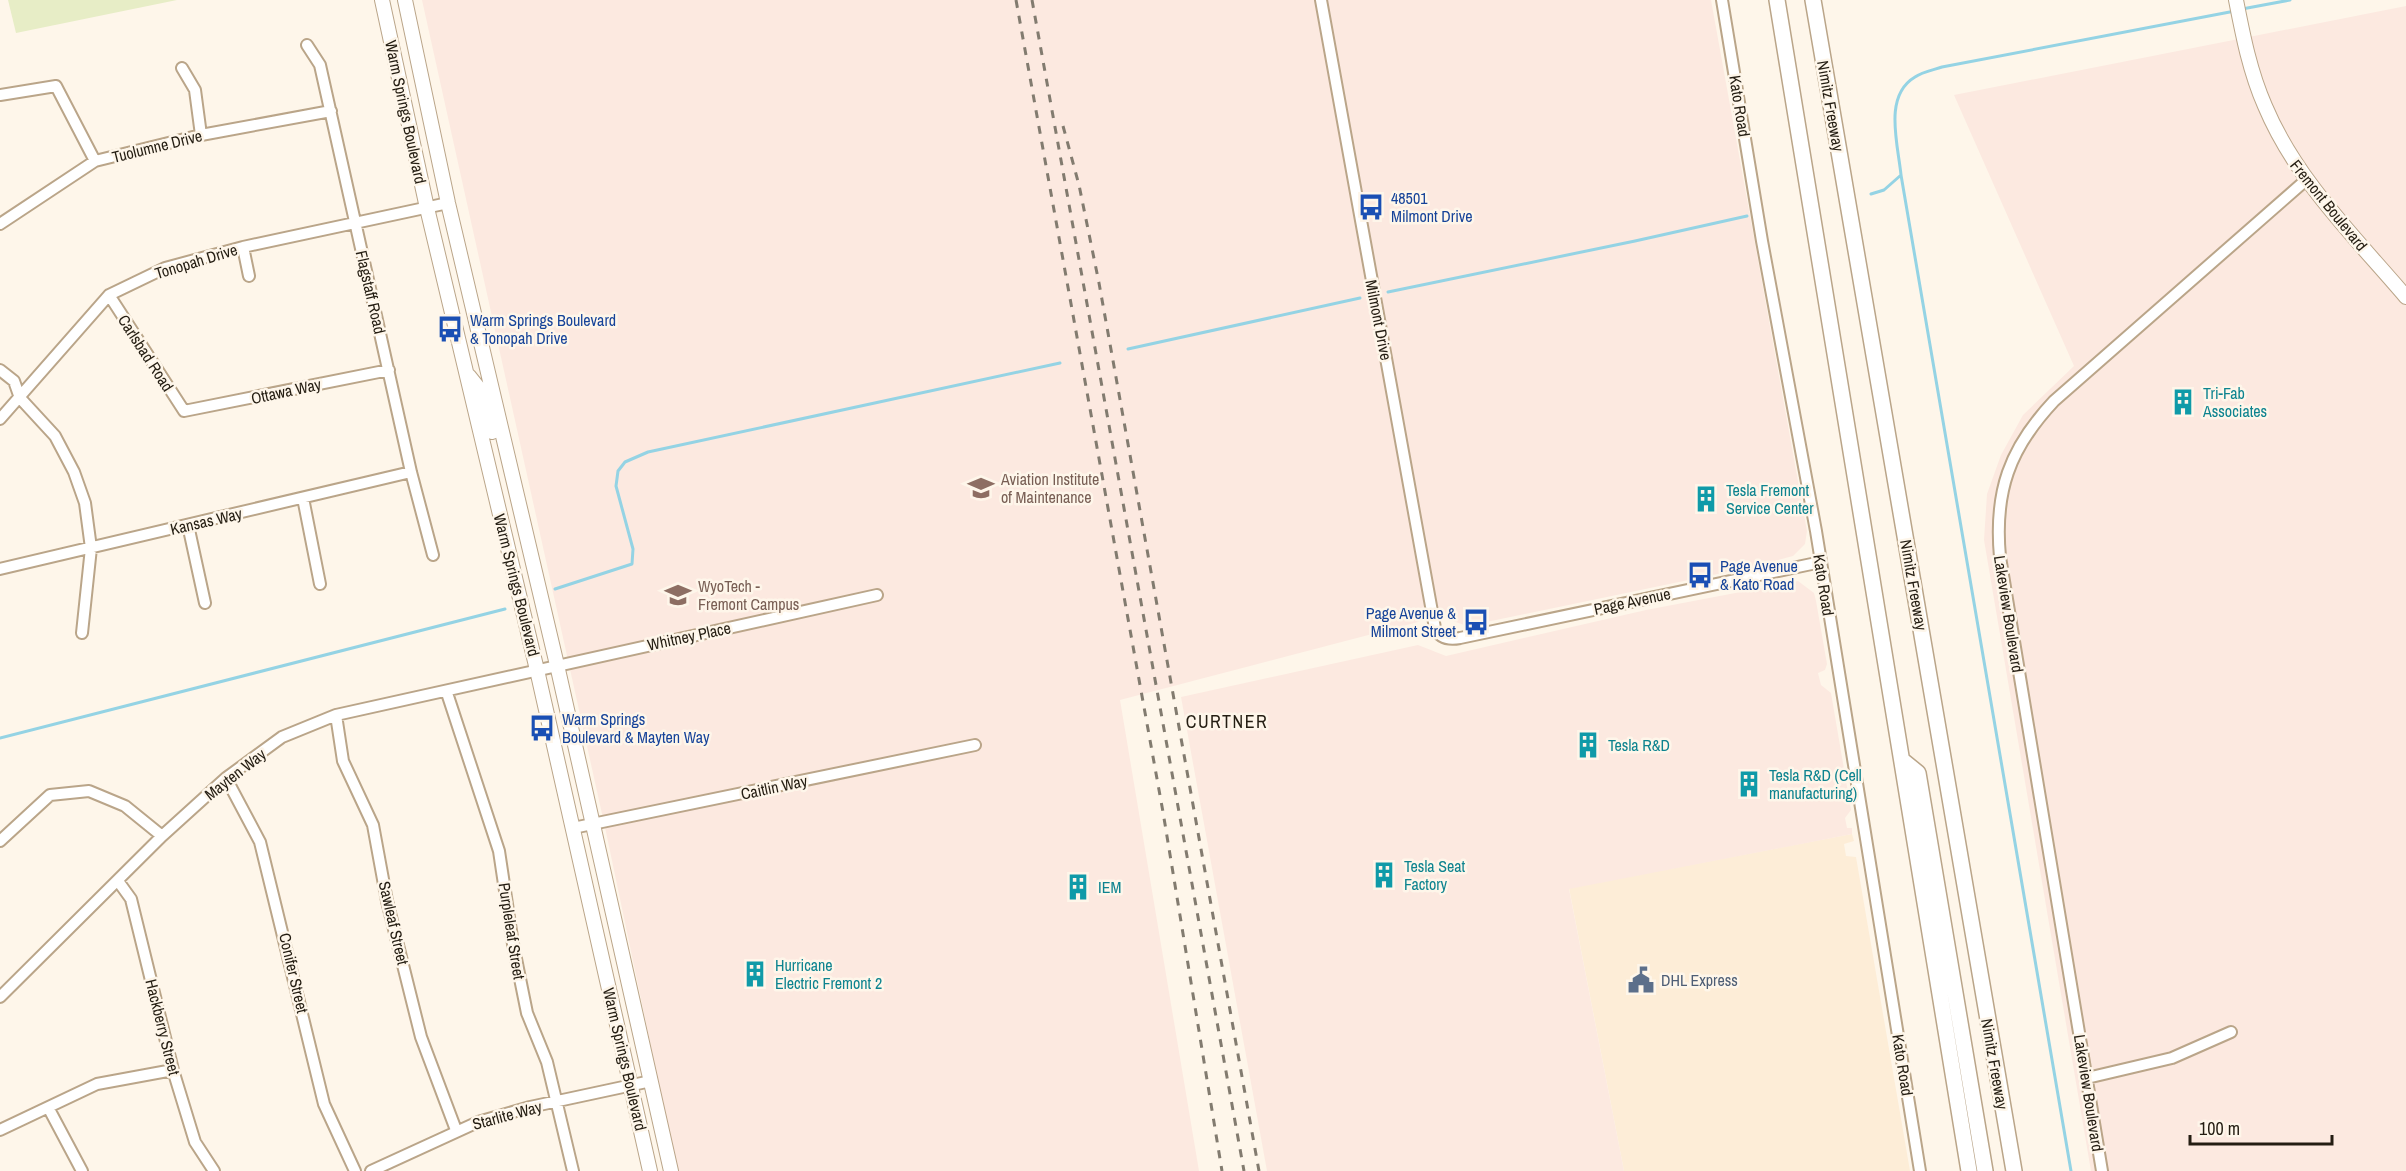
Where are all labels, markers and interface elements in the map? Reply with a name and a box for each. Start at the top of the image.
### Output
street label: Warm Springs Boulevard [380,38,432,186]
street label: Nimitz Freeway [1812,59,1850,154]
street label: Kato Road [1724,74,1756,138]
street label: Tuolumne Drive [110,124,204,168]
street label: Fremont Boulevard [2285,155,2373,255]
place label: 48501 Milmont Drive [1391,187,1473,227]
bus stop icon: 48501 Milmont Drive [1356,192,1386,222]
street label: Tonopah Drive [152,238,240,284]
street label: Flagstaff Road [351,248,391,336]
street label: Milmont Drive [1360,278,1398,362]
place label: Warm Springs Boulevard & Tonopah Drive [470,309,616,349]
street label: Carlsbad Road [113,310,179,396]
bus stop icon: Warm Springs Boulevard & Tonopah Drive [435,314,465,344]
street label: Ottawa Way [249,373,323,409]
place label: Tri-Fab Associates [2202,382,2267,422]
building icon: Tri-Fab Associates [2168,387,2198,417]
place label: Aviation Institute of Maintenance [1000,468,1099,508]
school or university icon: Aviation Institute of Maintenance [966,473,996,503]
place label: Tesla Fremont Service Center [1726,479,1814,519]
building icon: Tesla Fremont Service Center [1691,484,1721,514]
street label: Kansas Way [168,502,245,540]
street label: Warm Springs Boulevard [489,511,545,659]
street label: Nimitz Freeway [1895,538,1933,633]
street label: Kato Road [1808,553,1840,617]
street label: Lakeview Boulevard [1989,554,2029,674]
place label: Page Avenue & Kato Road [1720,555,1798,595]
bus stop icon: Page Avenue & Kato Road [1685,560,1715,590]
place label: WyoTech - Fremont Campus [698,575,799,615]
school or university icon: WyoTech - Fremont Campus [663,580,693,610]
street label: Page Avenue [1592,582,1672,620]
place label: Page Avenue & Milmont Street [1366,602,1456,642]
bus stop icon: Page Avenue & Milmont Street [1461,607,1491,637]
street label: Whitney Place [645,616,733,656]
place label: Warm Springs Boulevard & Mayten Way [562,708,710,748]
district label: CURTNER [1186,709,1268,734]
bus stop icon: Warm Springs Boulevard & Mayten Way [527,713,557,743]
building icon: Tesla R&D [1573,730,1603,760]
place label: Tesla R&D [1608,734,1670,756]
street label: Mayten Way [200,743,271,805]
place label: Tesla R&D (Cell manufacturing) [1769,764,1862,804]
street label: Caitlin Way [739,769,810,805]
building icon: Tesla R&D (Cell manufacturing) [1734,769,1764,799]
place label: Tesla Seat Factory [1404,855,1466,895]
building icon: Tesla Seat Factory [1369,860,1399,890]
building icon: IEM [1063,872,1093,902]
place label: IEM [1098,876,1121,898]
street label: Sawleaf Street [374,879,414,967]
street label: Purpleleaf Street [493,881,531,981]
street label: Conifer Street [274,931,314,1016]
place label: Hurricane Electric Fremont 2 [775,954,882,994]
building icon: Hurricane Electric Fremont 2 [740,959,770,989]
public building icon: DHL Express [1626,965,1656,995]
place label: DHL Express [1661,969,1738,991]
street label: Hackberry Street [140,977,186,1078]
street label: Warm Springs Boulevard [598,985,652,1133]
street label: Nimitz Freeway [1976,1017,2014,1112]
street label: Kato Road [1887,1033,1919,1097]
street label: Lakeview Boulevard [2069,1033,2109,1153]
street label: Starlite Way [470,1095,545,1135]
scale bar [2190,1108,2332,1146]
text: 100 m [2199,1116,2240,1141]

